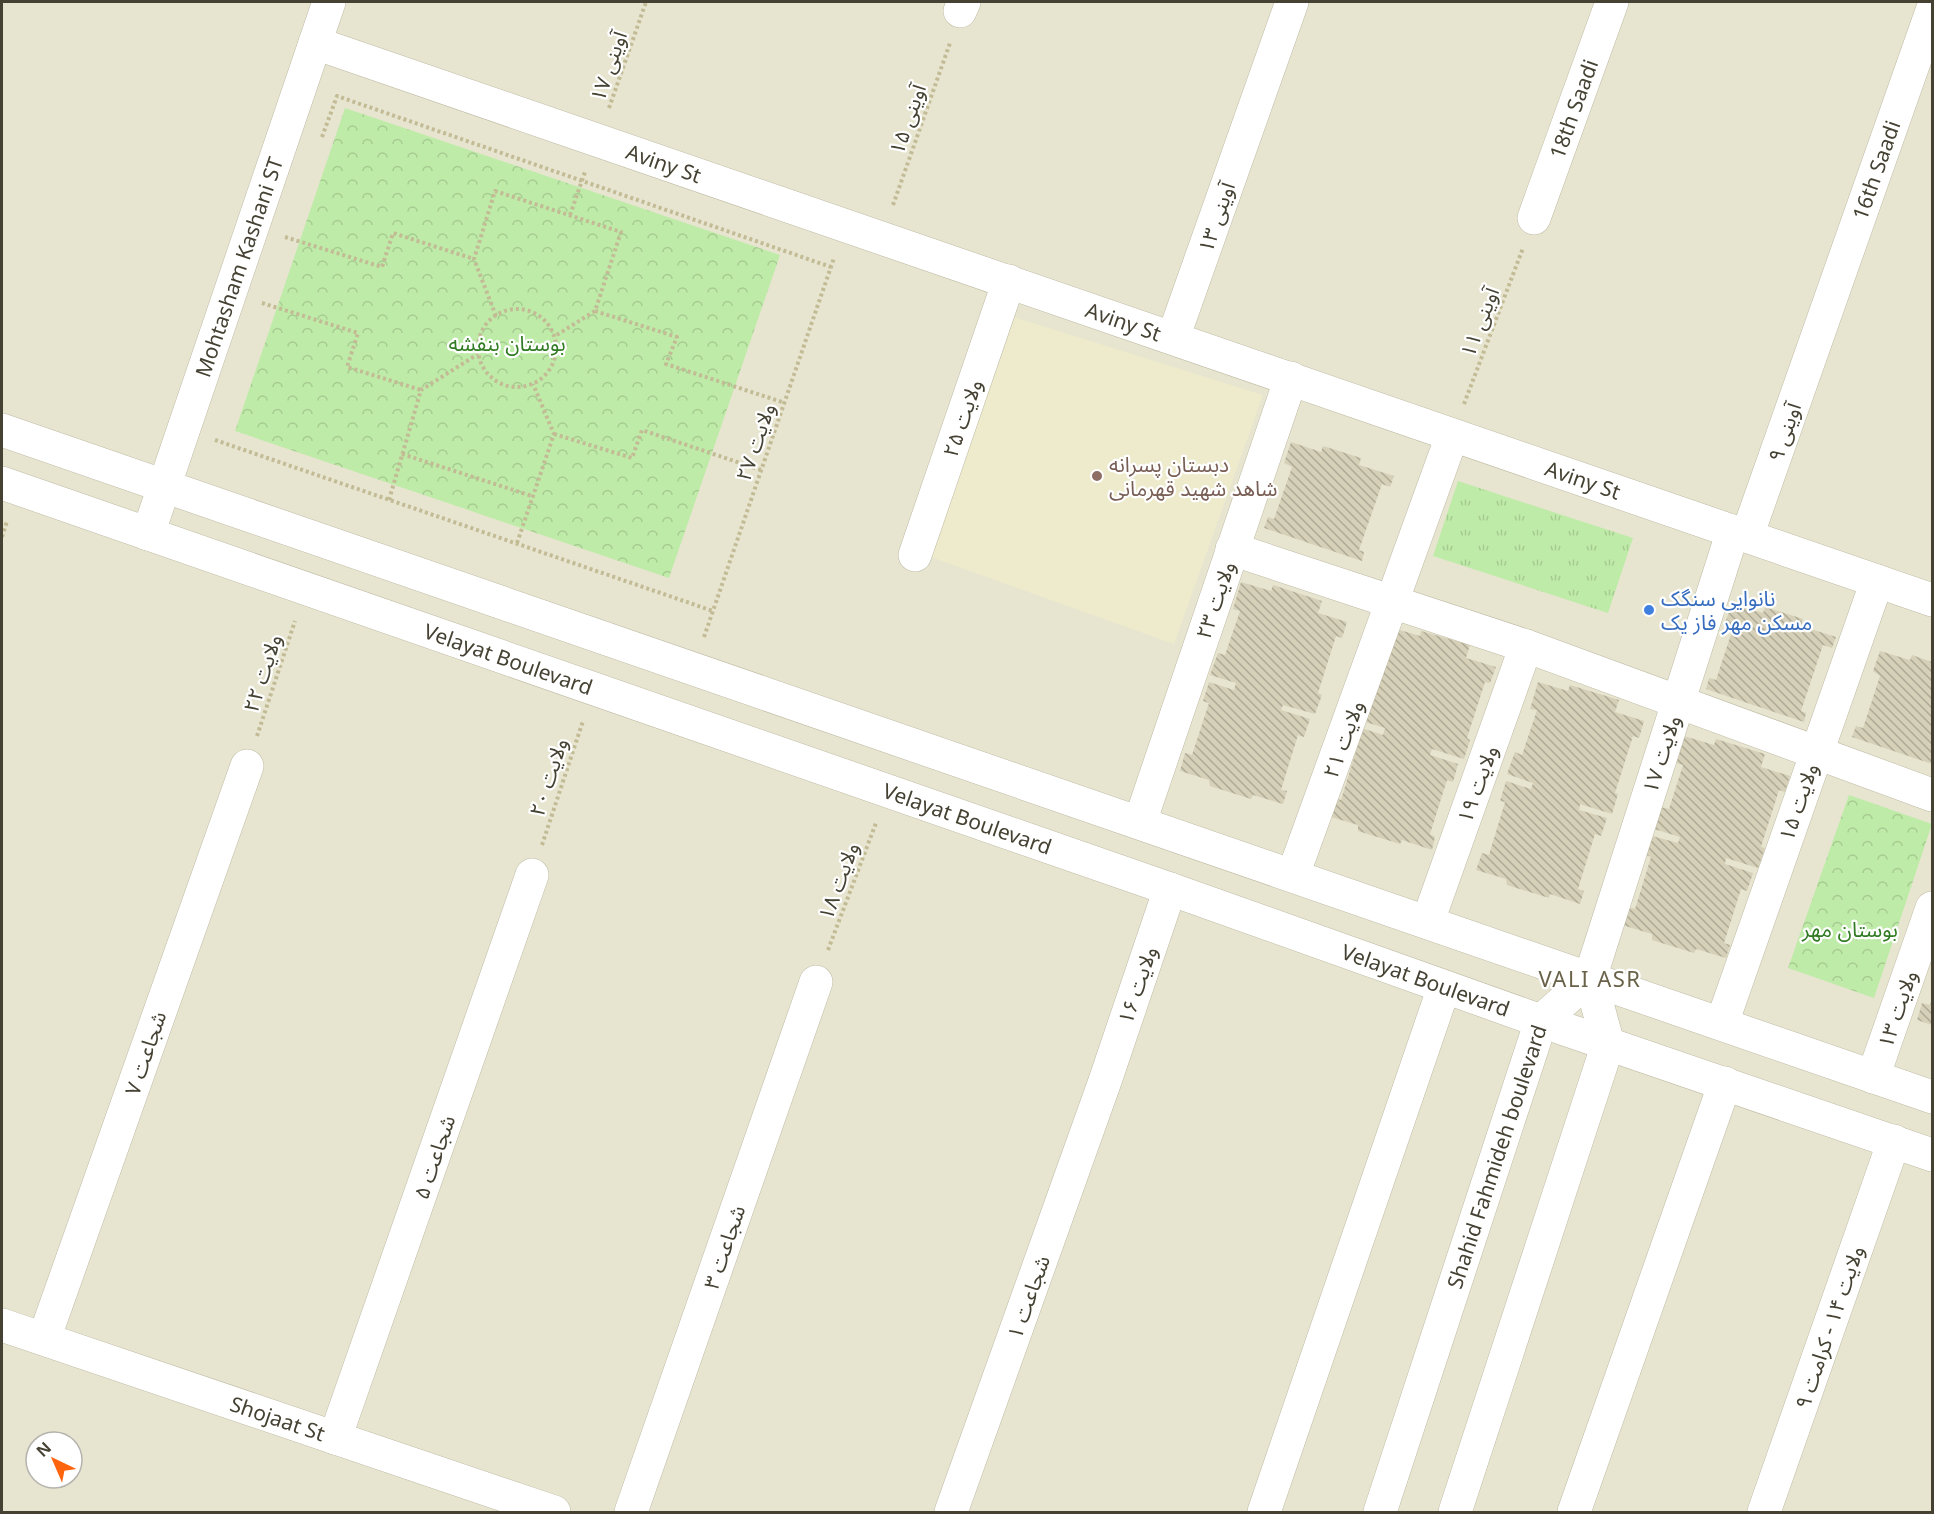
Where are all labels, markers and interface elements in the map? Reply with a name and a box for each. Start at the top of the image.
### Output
street label: آوینی ۱۷ [583,26,633,105]
street label: 18th Saadi [1543,55,1604,162]
street label: آوینی ۱۵ [882,79,932,158]
street label: 16th Saadi [1846,117,1906,224]
street label: Aviny St [623,137,706,189]
street label: Mohtasham Kashani ST [188,153,289,381]
street label: آوینی ۱۳ [1191,177,1241,256]
street label: آوینی ۱۱ [1453,282,1505,361]
street label: Aviny St [1082,296,1165,348]
park label: بوستان بنفشه [448,329,566,357]
street label: ولایت ۲۵ [936,375,988,461]
street label: آوینی ۹ [1761,398,1807,465]
street label: ولایت ۲۷ [729,399,781,485]
place label: دبستان پسرانه شاهد شهید قهرمانی [1109,450,1278,502]
street label: Aviny St [1542,454,1625,506]
marker: دبستان پسرانه شاهد شهید قهرمانی [1090,469,1104,483]
street label: ولایت ۲۳ [1189,557,1241,643]
place label: نانوایی سنگک مسکن مهر فاز یک [1661,584,1812,636]
marker: نانوایی سنگک مسکن مهر فاز یک [1642,603,1656,617]
street label: Velayat Boulevard [420,617,596,701]
street label: ولایت ۲۲ [236,630,288,716]
street label: ولایت ۲۱ [1316,696,1370,782]
street label: ولایت ۱۷ [1635,711,1687,797]
street label: ولایت ۲۰ [522,734,574,820]
street label: ولایت ۱۹ [1450,741,1504,827]
street label: ولایت ۱۵ [1772,759,1824,845]
street label: Velayat Boulevard [879,776,1055,861]
street label: ولایت ۱۸ [811,838,865,924]
park label: بوستان مهر [1801,915,1898,943]
street label: Velayat Boulevard [1338,937,1514,1023]
street label: ولایت ۱۶ [1111,942,1163,1028]
district label: VALI ASR [1539,963,1641,993]
street label: ولایت ۱۳ [1871,966,1923,1052]
street label: شجاعت ۷ [118,1007,172,1099]
street label: Shahid Fahmideh boulevard [1440,1021,1553,1292]
street label: شجاعت ۵ [407,1111,461,1203]
street label: شجاعت ۳ [697,1201,751,1293]
street label: ولایت ۱۴ - کرامت ۹ [1788,1242,1870,1412]
street label: شجاعت ۱ [1000,1251,1056,1343]
street label: Shojaat St [227,1389,329,1448]
north arrow [24,1430,84,1490]
text: N [31,1437,56,1462]

